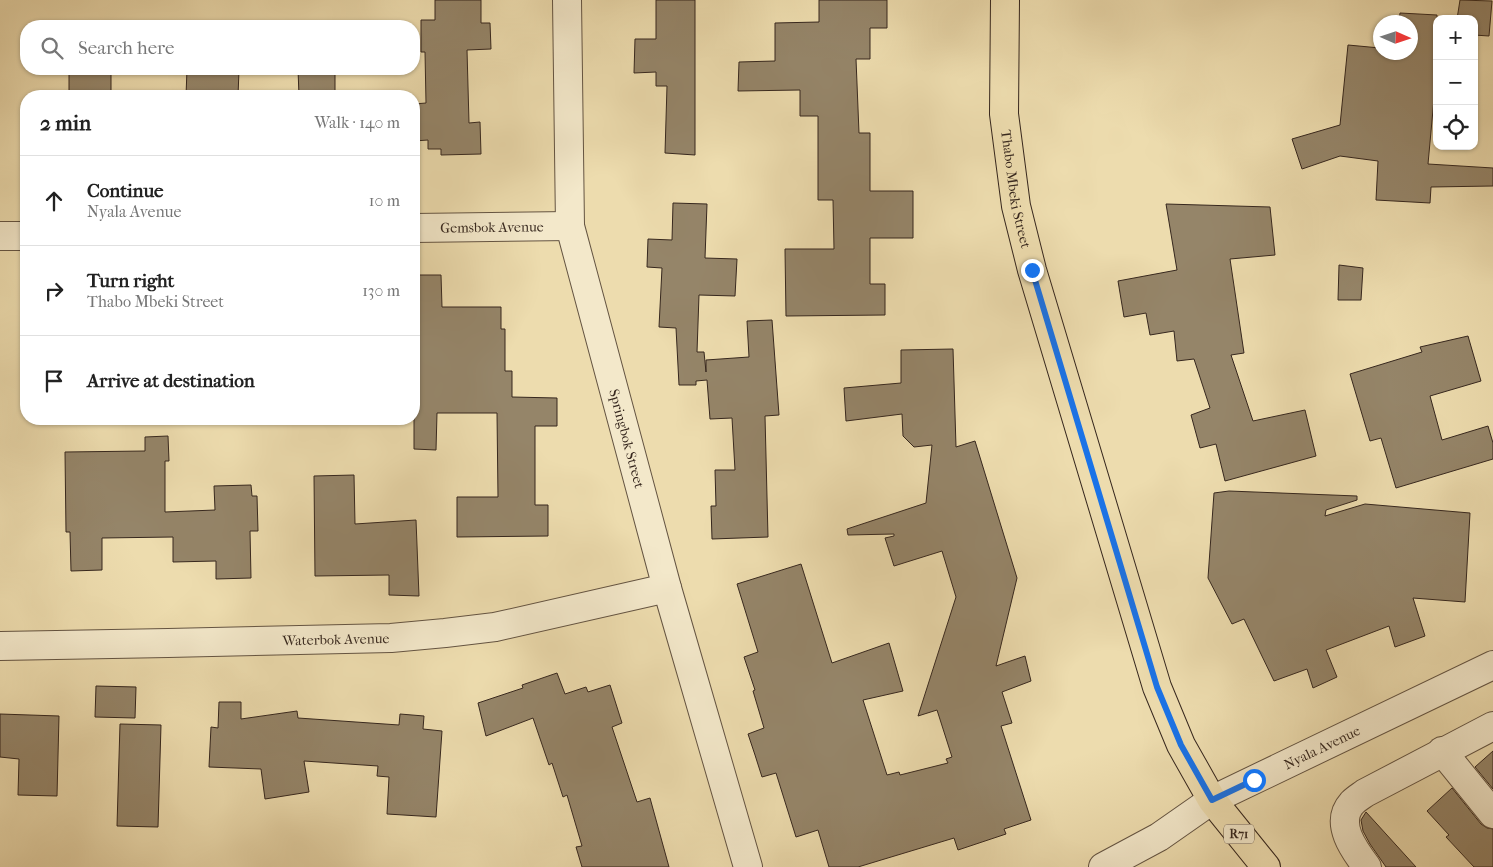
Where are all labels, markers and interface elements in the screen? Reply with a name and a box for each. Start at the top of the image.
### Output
north arrow [1373,15,1418,60]
map controls [1433,15,1478,150]
button: + [1433,15,1478,60]
search box [20,20,420,75]
icon: search [38,34,66,62]
text: Search here [78,37,174,59]
button: − [1433,60,1478,105]
button: locate [1433,105,1478,150]
text: 2 min [40,111,91,135]
text: Walk · 140 m [315,113,400,132]
street label: Thabo Mbeki Street [998,129,1035,250]
text: Continue [87,180,163,202]
icon: ahead [40,187,68,215]
text: 10 m [369,191,400,210]
text: Nyala Avenue [87,202,181,221]
street label: Gemsbok Avenue [440,218,544,236]
route end [1021,259,1044,282]
text: Turn right [87,270,174,292]
icon: right [40,277,68,305]
text: 130 m [362,281,400,300]
text: Thabo Mbeki Street [87,292,224,311]
icon: arrive [40,367,68,395]
text: Arrive at destination [87,370,255,392]
street label: Springbok Street [606,387,648,490]
street label: Waterbok Avenue [281,630,390,649]
street label: Nyala Avenue [1281,722,1363,773]
route start [1243,769,1266,792]
road number: R71 [1224,824,1254,844]

